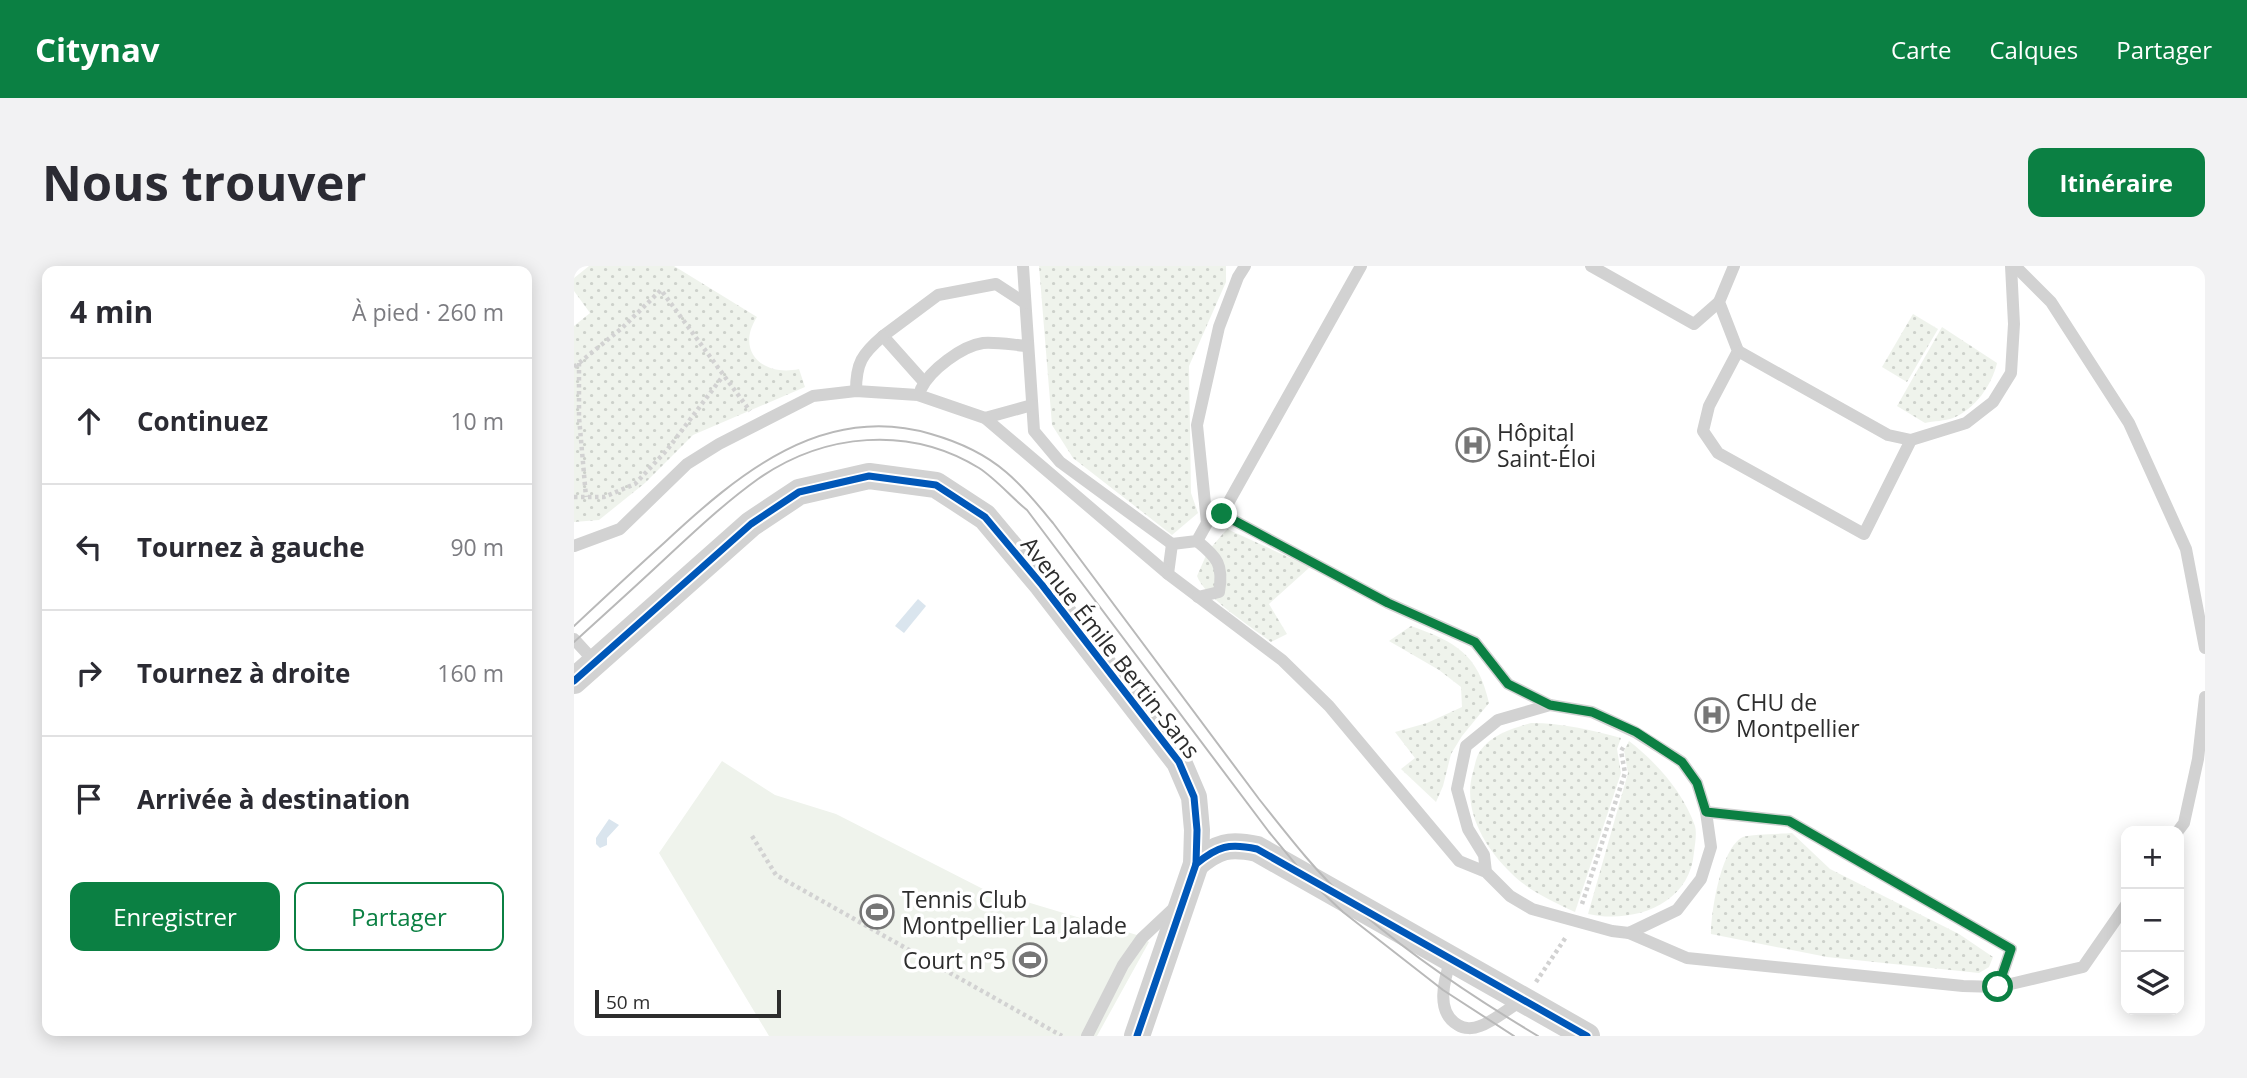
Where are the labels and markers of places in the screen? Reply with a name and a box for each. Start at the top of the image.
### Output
place label: Hôpital Saint-Éloi [1497,416,1596,474]
hospital icon: Hôpital Saint-Éloi [1454,426,1492,464]
place label: CHU de Montpellier [1736,686,1860,744]
hospital icon: CHU de Montpellier [1693,696,1731,734]
place label: Tennis Club Montpellier La Jalade [902,883,1127,941]
sports icon: Tennis Club Montpellier La Jalade [858,893,896,931]
sports icon: Court n°5 [1011,941,1049,979]
place label: Court n°5 [903,944,1006,976]

